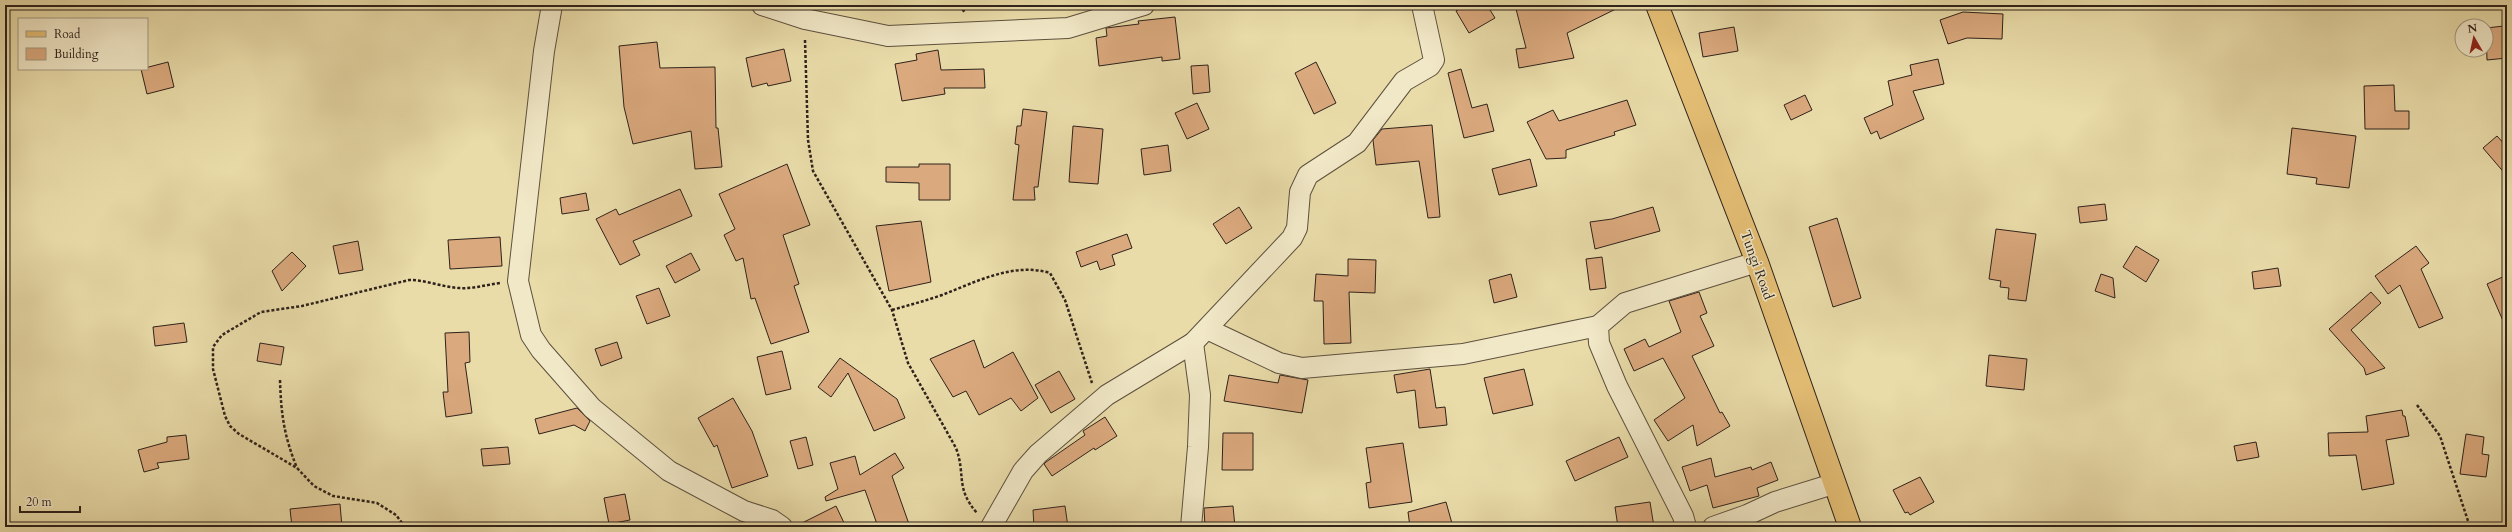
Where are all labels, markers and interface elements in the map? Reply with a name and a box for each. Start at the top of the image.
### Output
legend [18,18,148,70]
north arrow [2454,18,2494,58]
text: N [2467,20,2479,37]
text: Road [54,26,81,42]
text: Building [54,46,99,62]
street label: Tungi Road [1736,228,1778,303]
scale bar [20,488,80,514]
text: 20 m [26,494,53,510]

